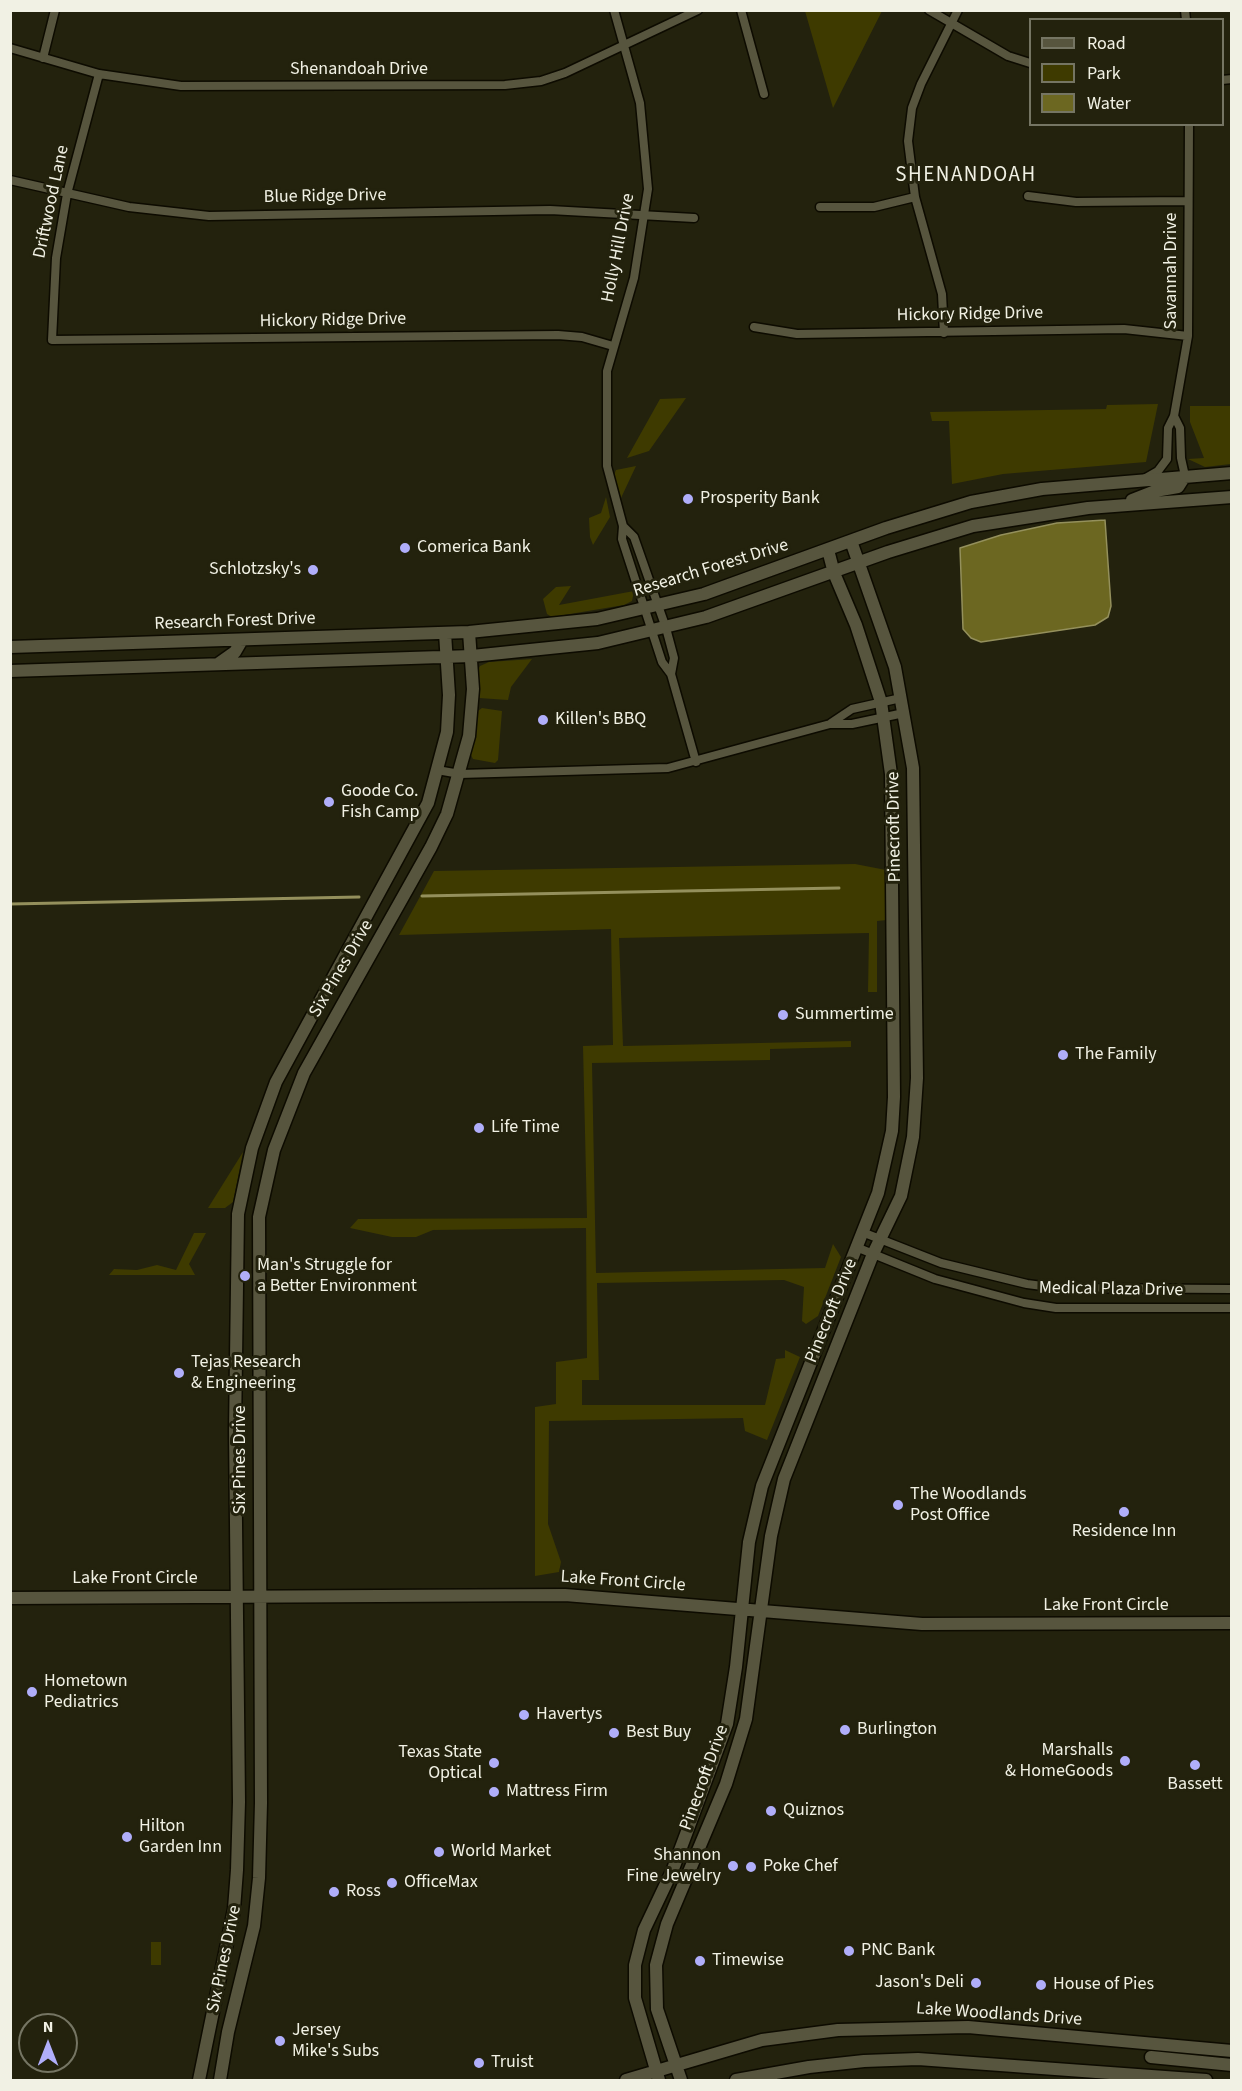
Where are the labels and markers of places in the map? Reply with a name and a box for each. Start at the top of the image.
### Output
place label: Prosperity Bank [700,488,820,510]
marker: Prosperity Bank [681,492,695,506]
place label: Comerica Bank [417,537,531,559]
marker: Comerica Bank [398,541,412,555]
place label: Schlotzsky's [209,559,301,581]
marker: Schlotzsky's [306,563,320,577]
place label: Killen's BBQ [555,709,646,731]
marker: Killen's BBQ [536,713,550,727]
place label: Goode Co. Fish Camp [341,781,420,824]
marker: Goode Co. Fish Camp [322,795,336,809]
place label: Summertime [795,1004,894,1026]
marker: Summertime [776,1008,790,1022]
place label: The Family [1075,1044,1157,1066]
marker: The Family [1056,1048,1070,1062]
place label: Life Time [491,1117,560,1139]
marker: Life Time [472,1121,486,1135]
place label: Man's Struggle for a Better Environment [257,1255,417,1298]
marker: Man's Struggle for a Better Environment [238,1269,252,1283]
place label: Tejas Research & Engineering [191,1352,301,1394]
marker: Tejas Research & Engineering [172,1366,186,1380]
place label: The Woodlands Post Office [910,1484,1027,1526]
marker: The Woodlands Post Office [891,1498,905,1512]
marker: Residence Inn [1117,1505,1131,1519]
place label: Residence Inn [1072,1521,1176,1543]
place label: Hometown Pediatrics [44,1671,127,1714]
marker: Hometown Pediatrics [25,1685,39,1699]
place label: Havertys [536,1704,602,1726]
marker: Havertys [517,1708,531,1722]
place label: Burlington [857,1719,937,1741]
place label: Best Buy [626,1722,691,1744]
marker: Burlington [838,1723,852,1737]
marker: Best Buy [607,1726,621,1740]
place label: Marshalls & HomeGoods [1005,1740,1113,1782]
place label: Texas State Optical [398,1742,482,1784]
marker: Marshalls & HomeGoods [1118,1754,1132,1768]
marker: Texas State Optical [487,1756,501,1770]
marker: Bassett [1188,1758,1202,1772]
place label: Bassett [1167,1774,1223,1796]
place label: Mattress Firm [506,1781,608,1803]
marker: Mattress Firm [487,1785,501,1799]
place label: Quiznos [783,1800,844,1822]
marker: Quiznos [764,1804,778,1818]
place label: Hilton Garden Inn [139,1816,222,1858]
marker: Hilton Garden Inn [120,1830,134,1844]
place label: World Market [451,1841,551,1863]
marker: World Market [432,1845,446,1859]
place label: Shannon Fine Jewelry [626,1845,721,1888]
place label: Poke Chef [763,1856,838,1878]
marker: Shannon Fine Jewelry [726,1859,740,1873]
marker: Poke Chef [744,1860,758,1874]
place label: OfficeMax [404,1872,478,1894]
marker: OfficeMax [385,1876,399,1890]
place label: Ross [346,1881,381,1903]
marker: Ross [327,1885,341,1899]
place label: PNC Bank [861,1940,935,1962]
marker: PNC Bank [842,1944,856,1958]
place label: Timewise [712,1950,784,1972]
marker: Timewise [693,1954,707,1968]
place label: Jason's Deli [875,1972,964,1994]
place label: House of Pies [1053,1974,1154,1996]
marker: Jason's Deli [969,1976,983,1990]
marker: House of Pies [1034,1978,1048,1992]
place label: Jersey Mike's Subs [292,2020,379,2062]
marker: Jersey Mike's Subs [273,2034,287,2048]
place label: Truist [491,2052,534,2074]
marker: Truist [472,2056,486,2070]

